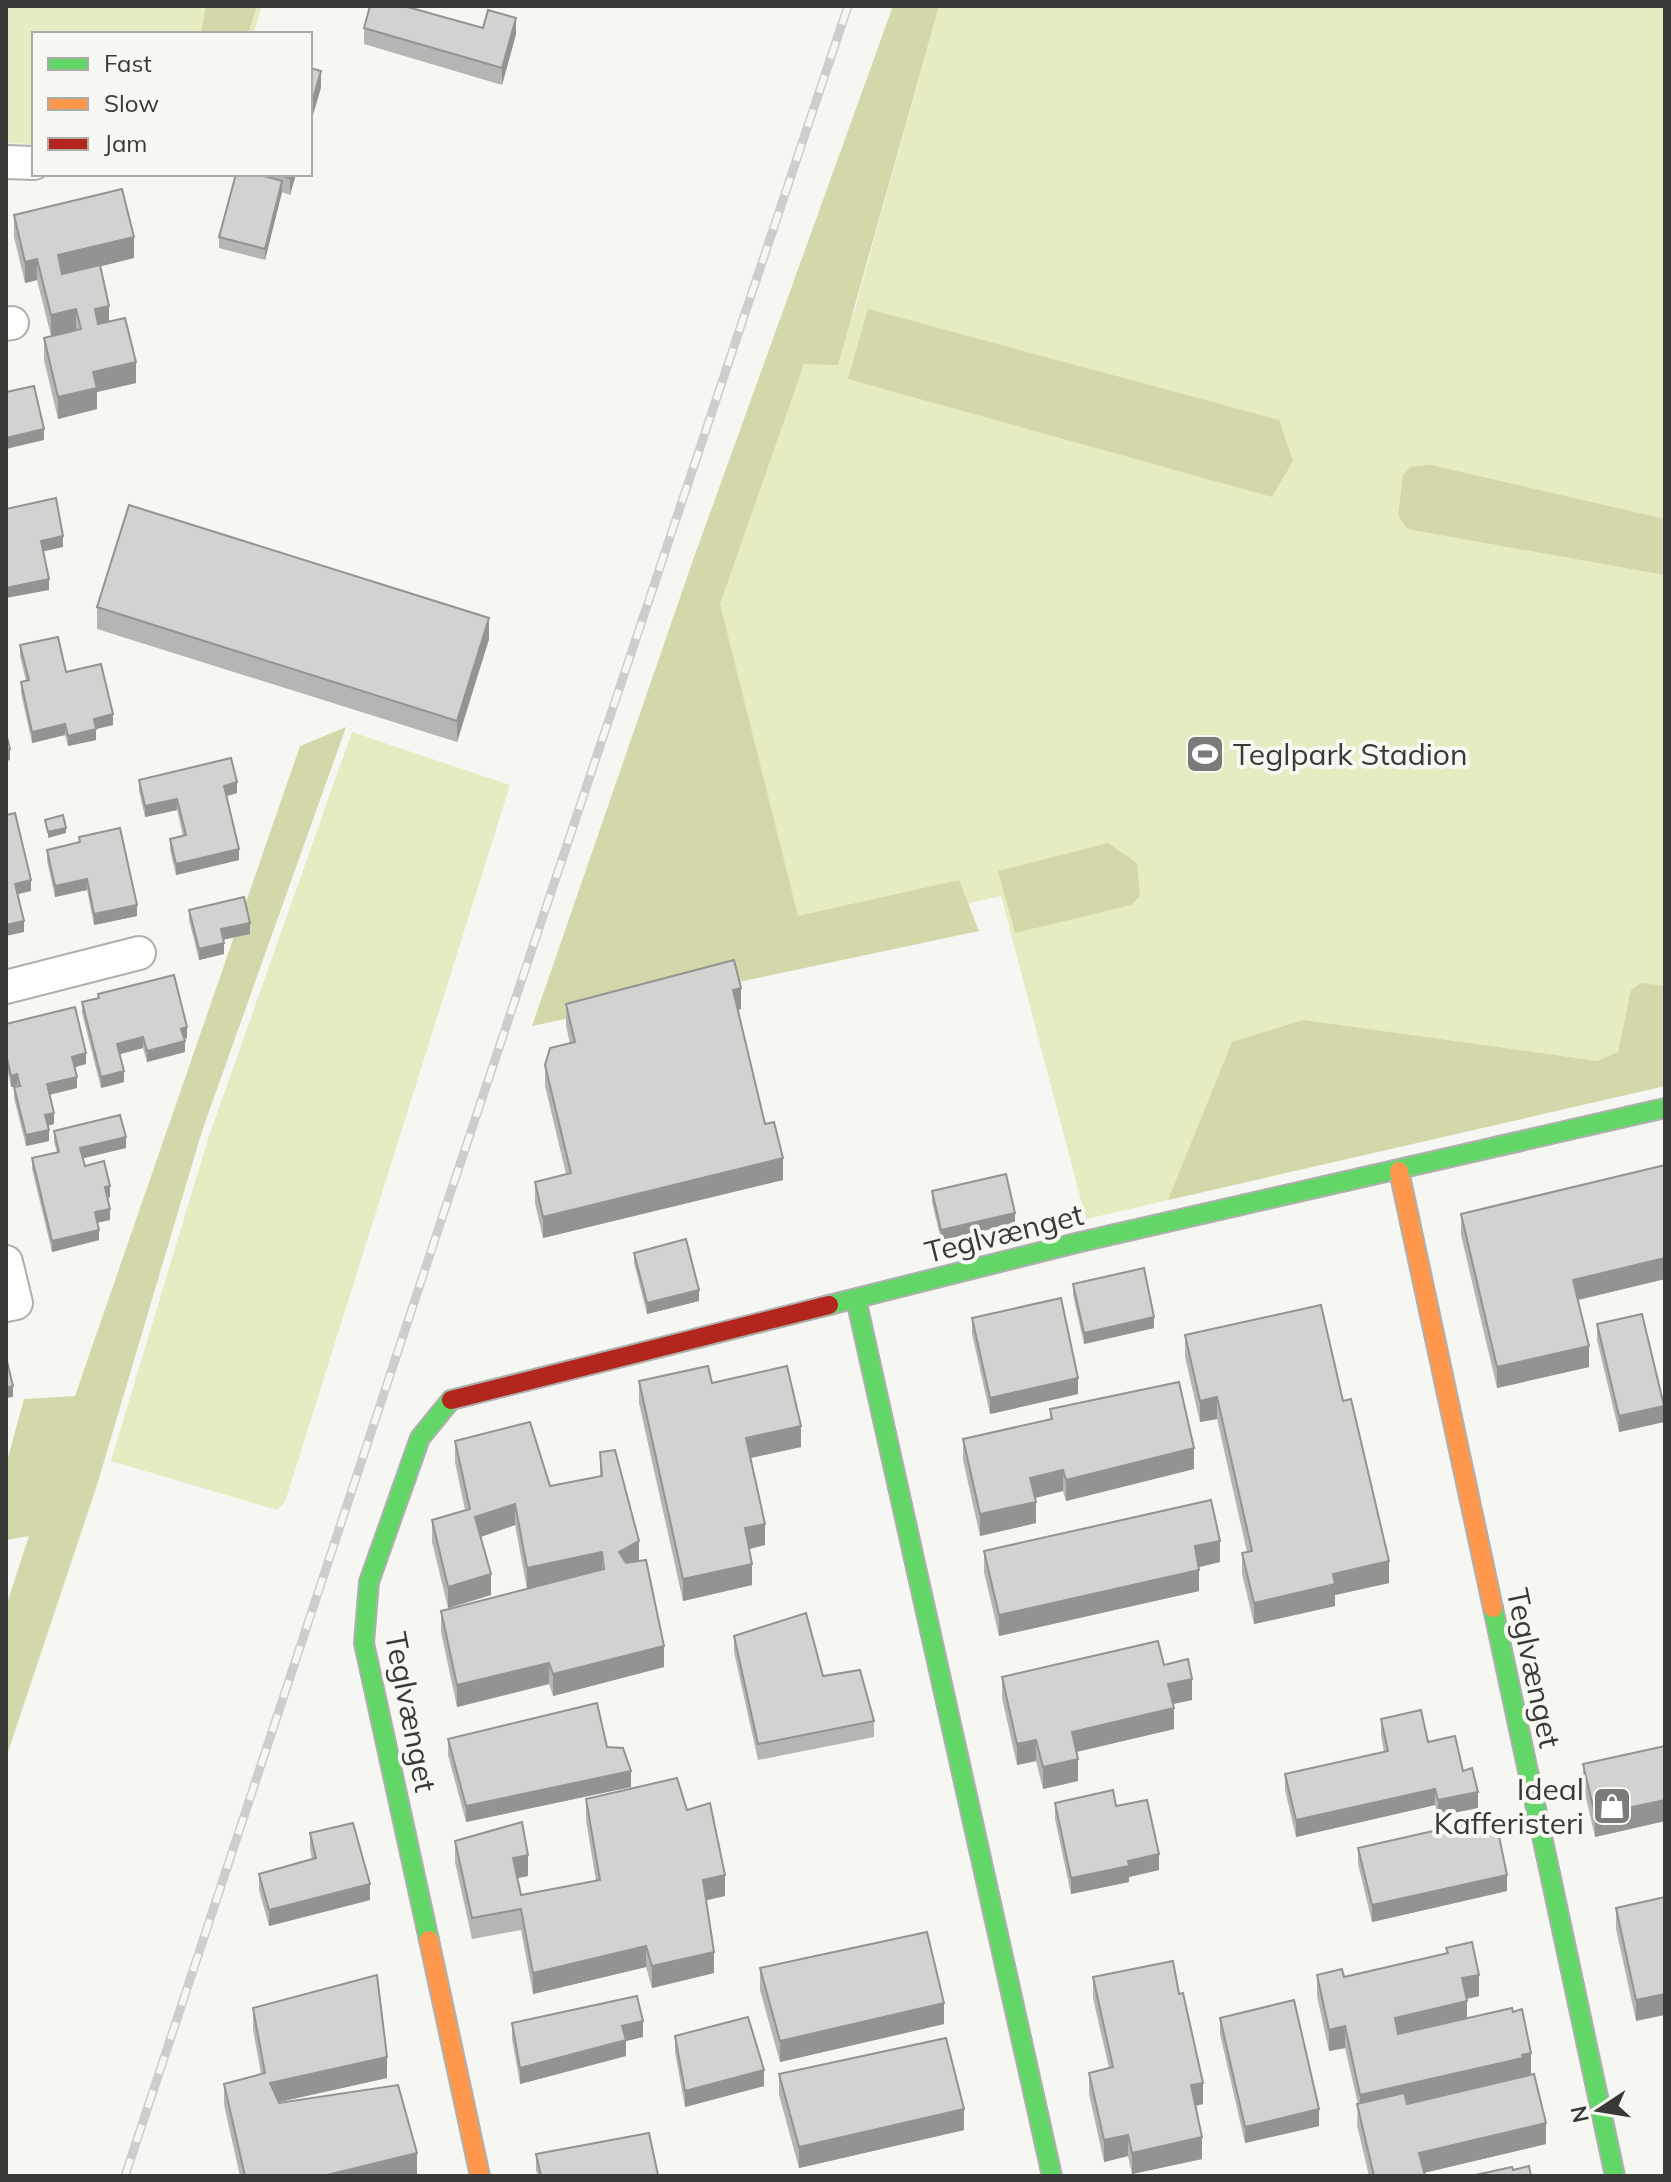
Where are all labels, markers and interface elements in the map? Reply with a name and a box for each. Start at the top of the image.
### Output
legend [32,32,312,176]
text: Fast [104,48,152,78]
text: Slow [104,88,159,118]
text: Jam [104,128,147,158]
sports icon: Teglpark Stadion [1184,733,1226,775]
place label: Teglpark Stadion [1233,735,1468,773]
street label: Teglvænget [921,1195,1087,1271]
street label: Teglvænget [1499,1585,1569,1751]
street label: Teglvænget [377,1629,445,1795]
place label: Ideal Kafferisteri [1434,1770,1584,1842]
shop icon: Ideal Kafferisteri [1591,1785,1633,1827]
north arrow [1559,2070,1639,2150]
text: N [1564,2103,1595,2125]

